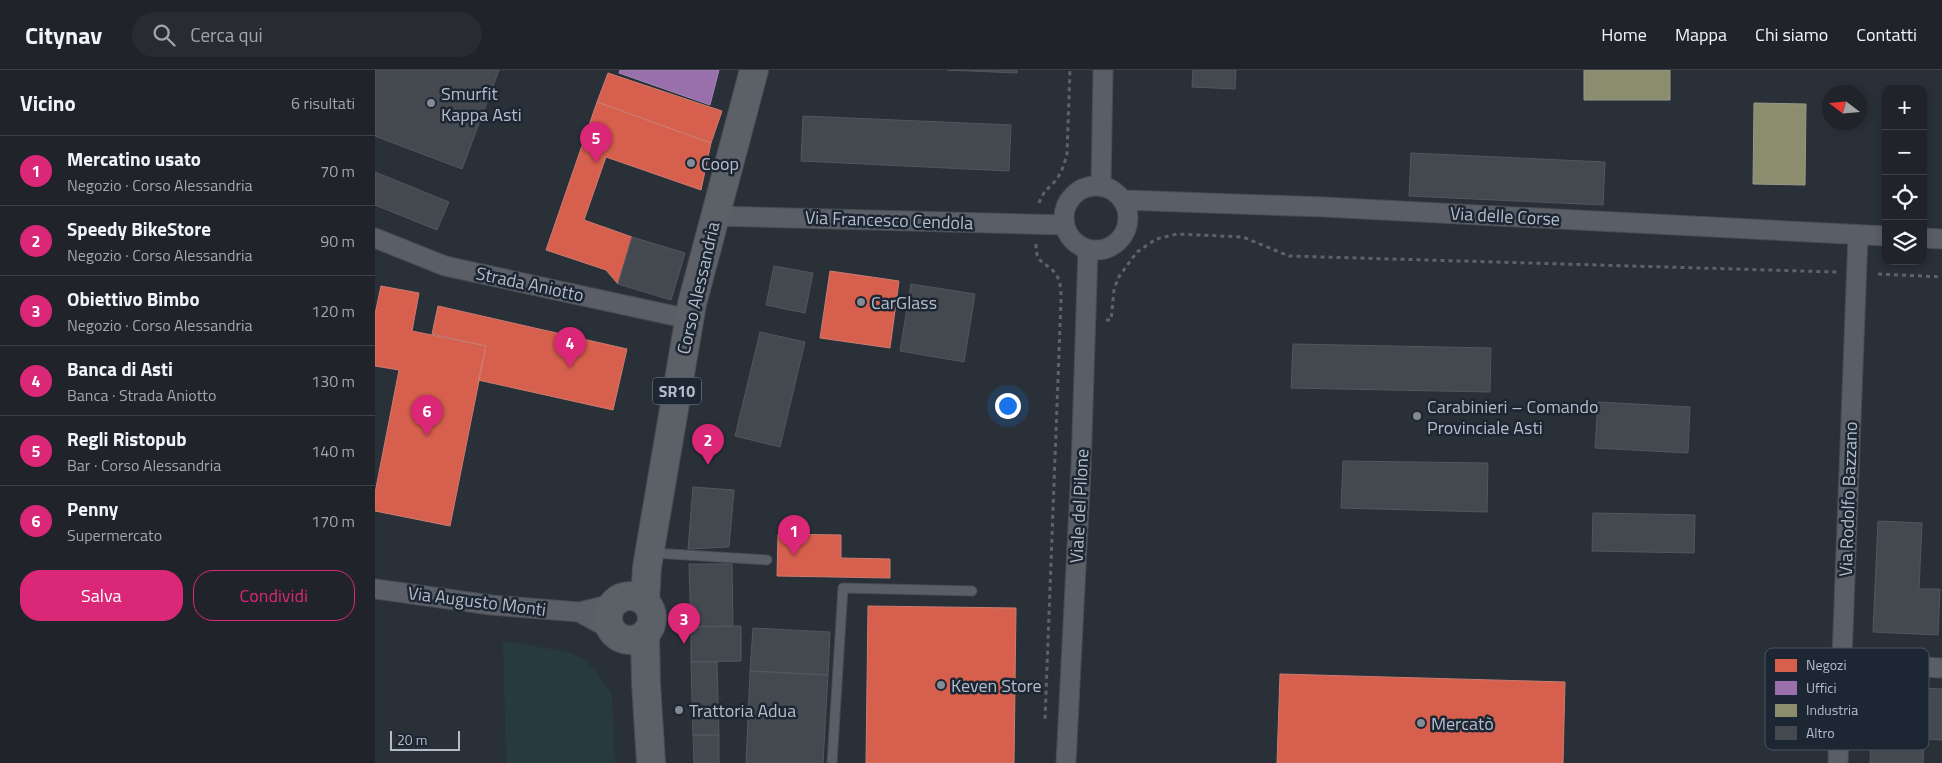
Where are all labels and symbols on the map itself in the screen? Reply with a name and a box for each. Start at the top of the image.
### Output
place label: Smurfit Kappa Asti [441,80,522,128]
north arrow [1822,85,1867,130]
marker: Smurfit Kappa Asti [425,97,437,109]
pin: 5 [580,122,612,163]
place label: Coop [701,150,739,177]
marker: Coop [685,157,697,169]
street label: Via delle Corse [1449,200,1561,232]
street label: Via Francesco Cendola [804,204,974,236]
street label: Corso Alessandria [670,219,726,357]
street label: Strada Aniotto [474,259,586,309]
place label: CarGlass [871,289,937,316]
marker: CarGlass [855,296,867,308]
pin: 4 [554,327,586,368]
road number: SR10 [653,378,701,404]
your location [995,393,1021,419]
place label: Carabinieri – Comando Provinciale Asti [1427,393,1599,441]
pin: 6 [411,395,443,436]
marker: Carabinieri – Comando Provinciale Asti [1411,410,1423,422]
street label: Via Rodolfo Bazzano [1832,421,1864,577]
pin: 2 [692,424,724,465]
street label: Viale del Pilone [1063,448,1095,564]
pin: 1 [778,515,810,556]
street label: Via Augusto Monti [406,579,548,623]
pin: 3 [668,603,700,644]
legend [1765,648,1929,750]
text: Negozi [1806,654,1846,675]
place label: Keven Store [951,672,1042,699]
text: Uffici [1806,677,1837,698]
marker: Keven Store [935,679,947,691]
place label: Trattoria Adua [689,697,796,724]
text: Industria [1806,699,1858,720]
marker: Trattoria Adua [673,704,685,716]
place label: Mercatò [1431,710,1494,737]
marker: Mercatò [1415,717,1427,729]
text: Altro [1806,722,1835,743]
scale bar [390,728,460,751]

